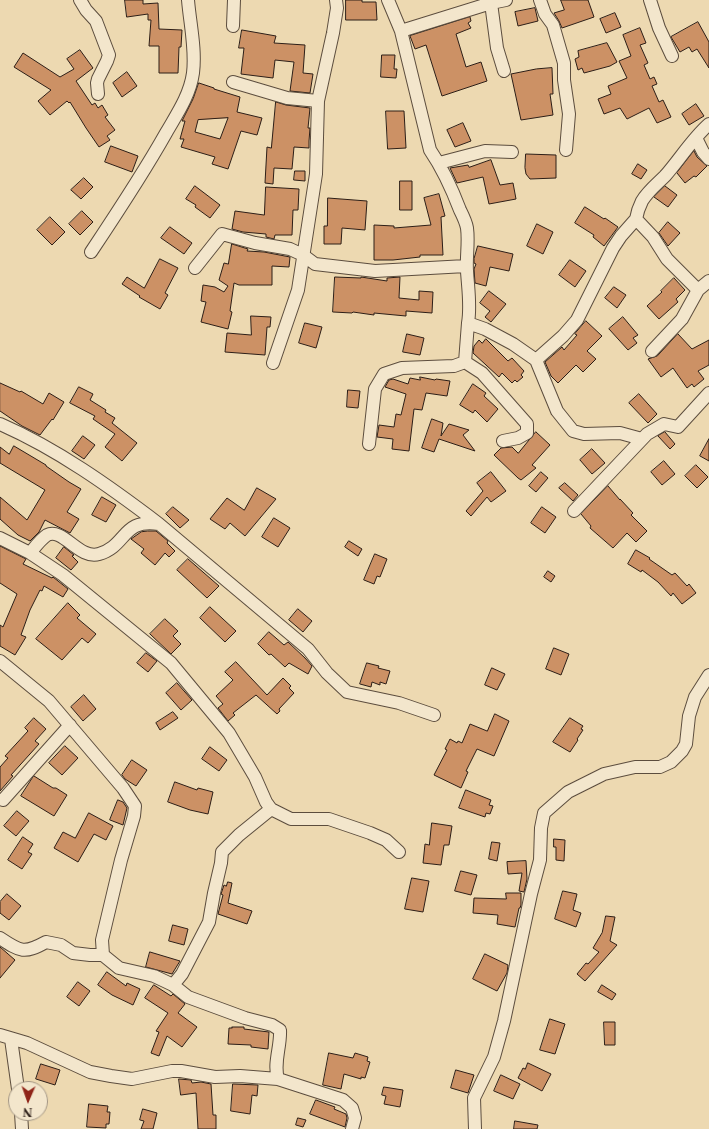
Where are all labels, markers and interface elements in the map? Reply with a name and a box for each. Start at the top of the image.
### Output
north arrow [8,1081,48,1121]
text: N [23,1105,33,1119]

